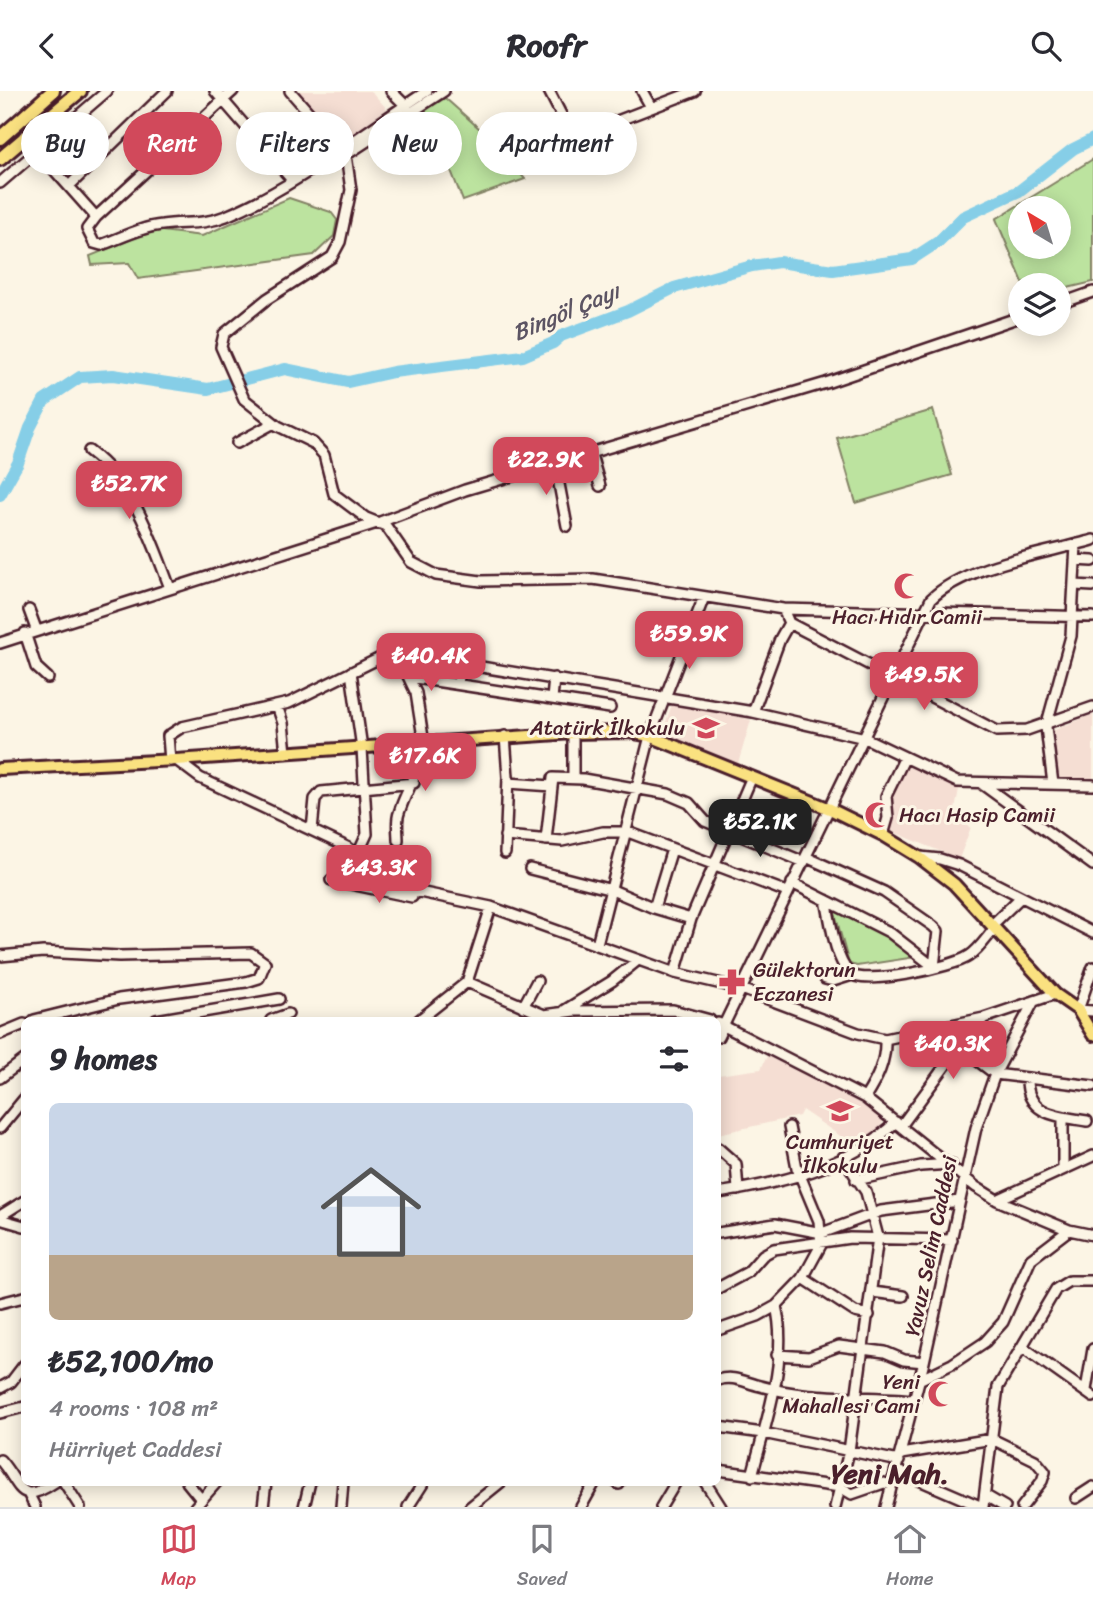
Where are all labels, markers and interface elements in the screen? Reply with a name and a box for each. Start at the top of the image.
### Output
text: Roofr [507,17,586,74]
icon: back [28,27,66,65]
icon: search [1027,27,1065,65]
chip: Buy [21,112,109,175]
chip: Rent [123,112,222,175]
chip: Filters [236,112,354,175]
chip: New [368,112,462,175]
chip: Apartment [476,112,637,175]
north arrow [1008,196,1071,259]
map controls [1008,196,1071,336]
water label: Bingöl Çayı [506,270,629,353]
button: layers [1008,273,1071,336]
pin: ₺22.9K [489,437,603,497]
text: ₺22.9K [509,439,583,480]
pin: ₺52.7K [72,461,186,521]
text: ₺52.7K [92,463,166,504]
mosque icon: Hacı Hıdır Camii [892,571,922,601]
place label: Hacı Hıdır Camii [832,598,983,636]
pin: ₺59.9K [632,611,746,671]
text: ₺59.9K [651,613,727,654]
pin: ₺40.4K [374,633,488,693]
text: ₺40.4K [393,635,469,676]
pin: ₺49.5K [867,653,981,712]
text: ₺49.5K [886,654,962,695]
place label: Atatürk İlkokulu [529,709,685,747]
school or university icon: Atatürk İlkokulu [691,713,721,743]
pin: ₺17.6K [368,733,482,793]
text: ₺17.6K [390,735,460,776]
place label: Hacı Hasip Camii [899,796,1056,834]
pin: ₺52.1K [703,799,817,859]
mosque icon: Hacı Hasip Camii [863,800,893,830]
text: ₺52.1K [725,801,795,842]
pin: ₺43.3K [322,845,436,905]
text: ₺43.3K [342,847,416,888]
place label: Gülektorun Eczanesi [753,951,856,1013]
pharmacy icon: Gülektorun Eczanesi [717,967,747,997]
pin: ₺40.3K [896,1021,1010,1081]
text: ₺40.3K [915,1023,991,1064]
text: 9 homes [49,1032,157,1086]
icon: filters [655,1040,693,1078]
school or university icon: Cumhuriyet İlkokulu [825,1096,855,1126]
place label: Cumhuriyet İlkokulu [786,1123,894,1185]
icon: home [308,1149,434,1275]
street label: Yavuz Selim Caddesi [893,1151,969,1340]
text: ₺52,100/mo [49,1334,213,1388]
place label: Yeni Mahallesi Cami [782,1363,921,1425]
mosque icon: Yeni Mahallesi Cami [926,1379,956,1409]
text: 4 rooms · 108 m² [49,1388,218,1429]
text: Hürriyet Caddesi [49,1429,221,1470]
district label: Yeni Mah. [831,1449,949,1498]
tab: Map [160,1520,198,1595]
tab: Saved [517,1520,567,1595]
tab: Home [886,1520,933,1595]

